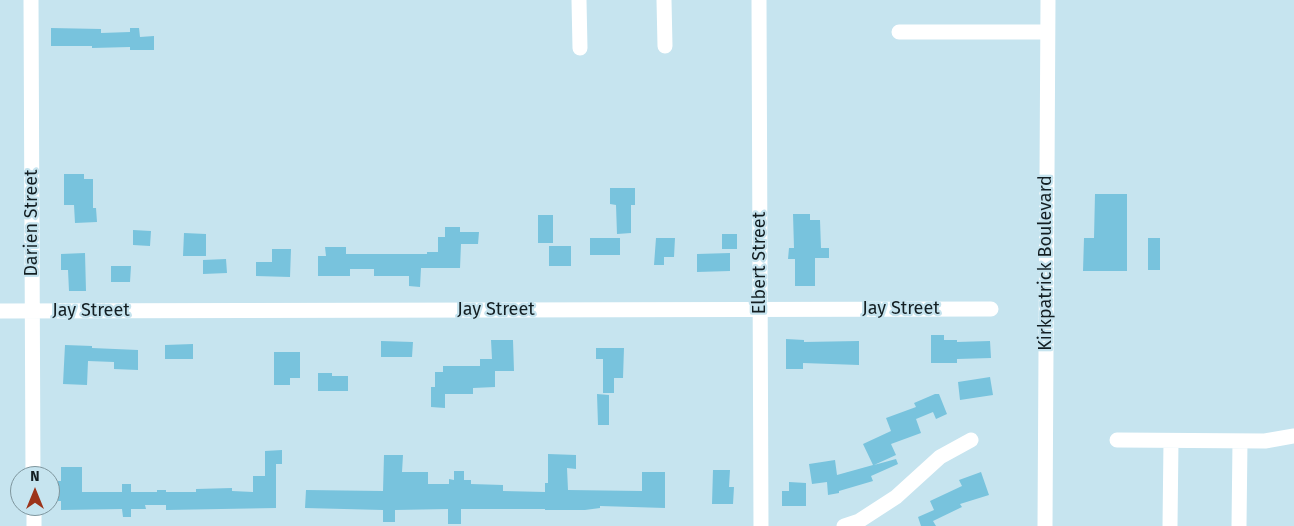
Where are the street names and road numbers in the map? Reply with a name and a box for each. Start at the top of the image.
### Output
street label: Darien Street [21,169,43,277]
street label: Kirkpatrick Boulevard [1035,175,1057,351]
street label: Elbert Street [749,212,771,314]
street label: Jay Street [862,298,940,320]
street label: Jay Street [457,299,535,321]
street label: Jay Street [52,300,130,322]

